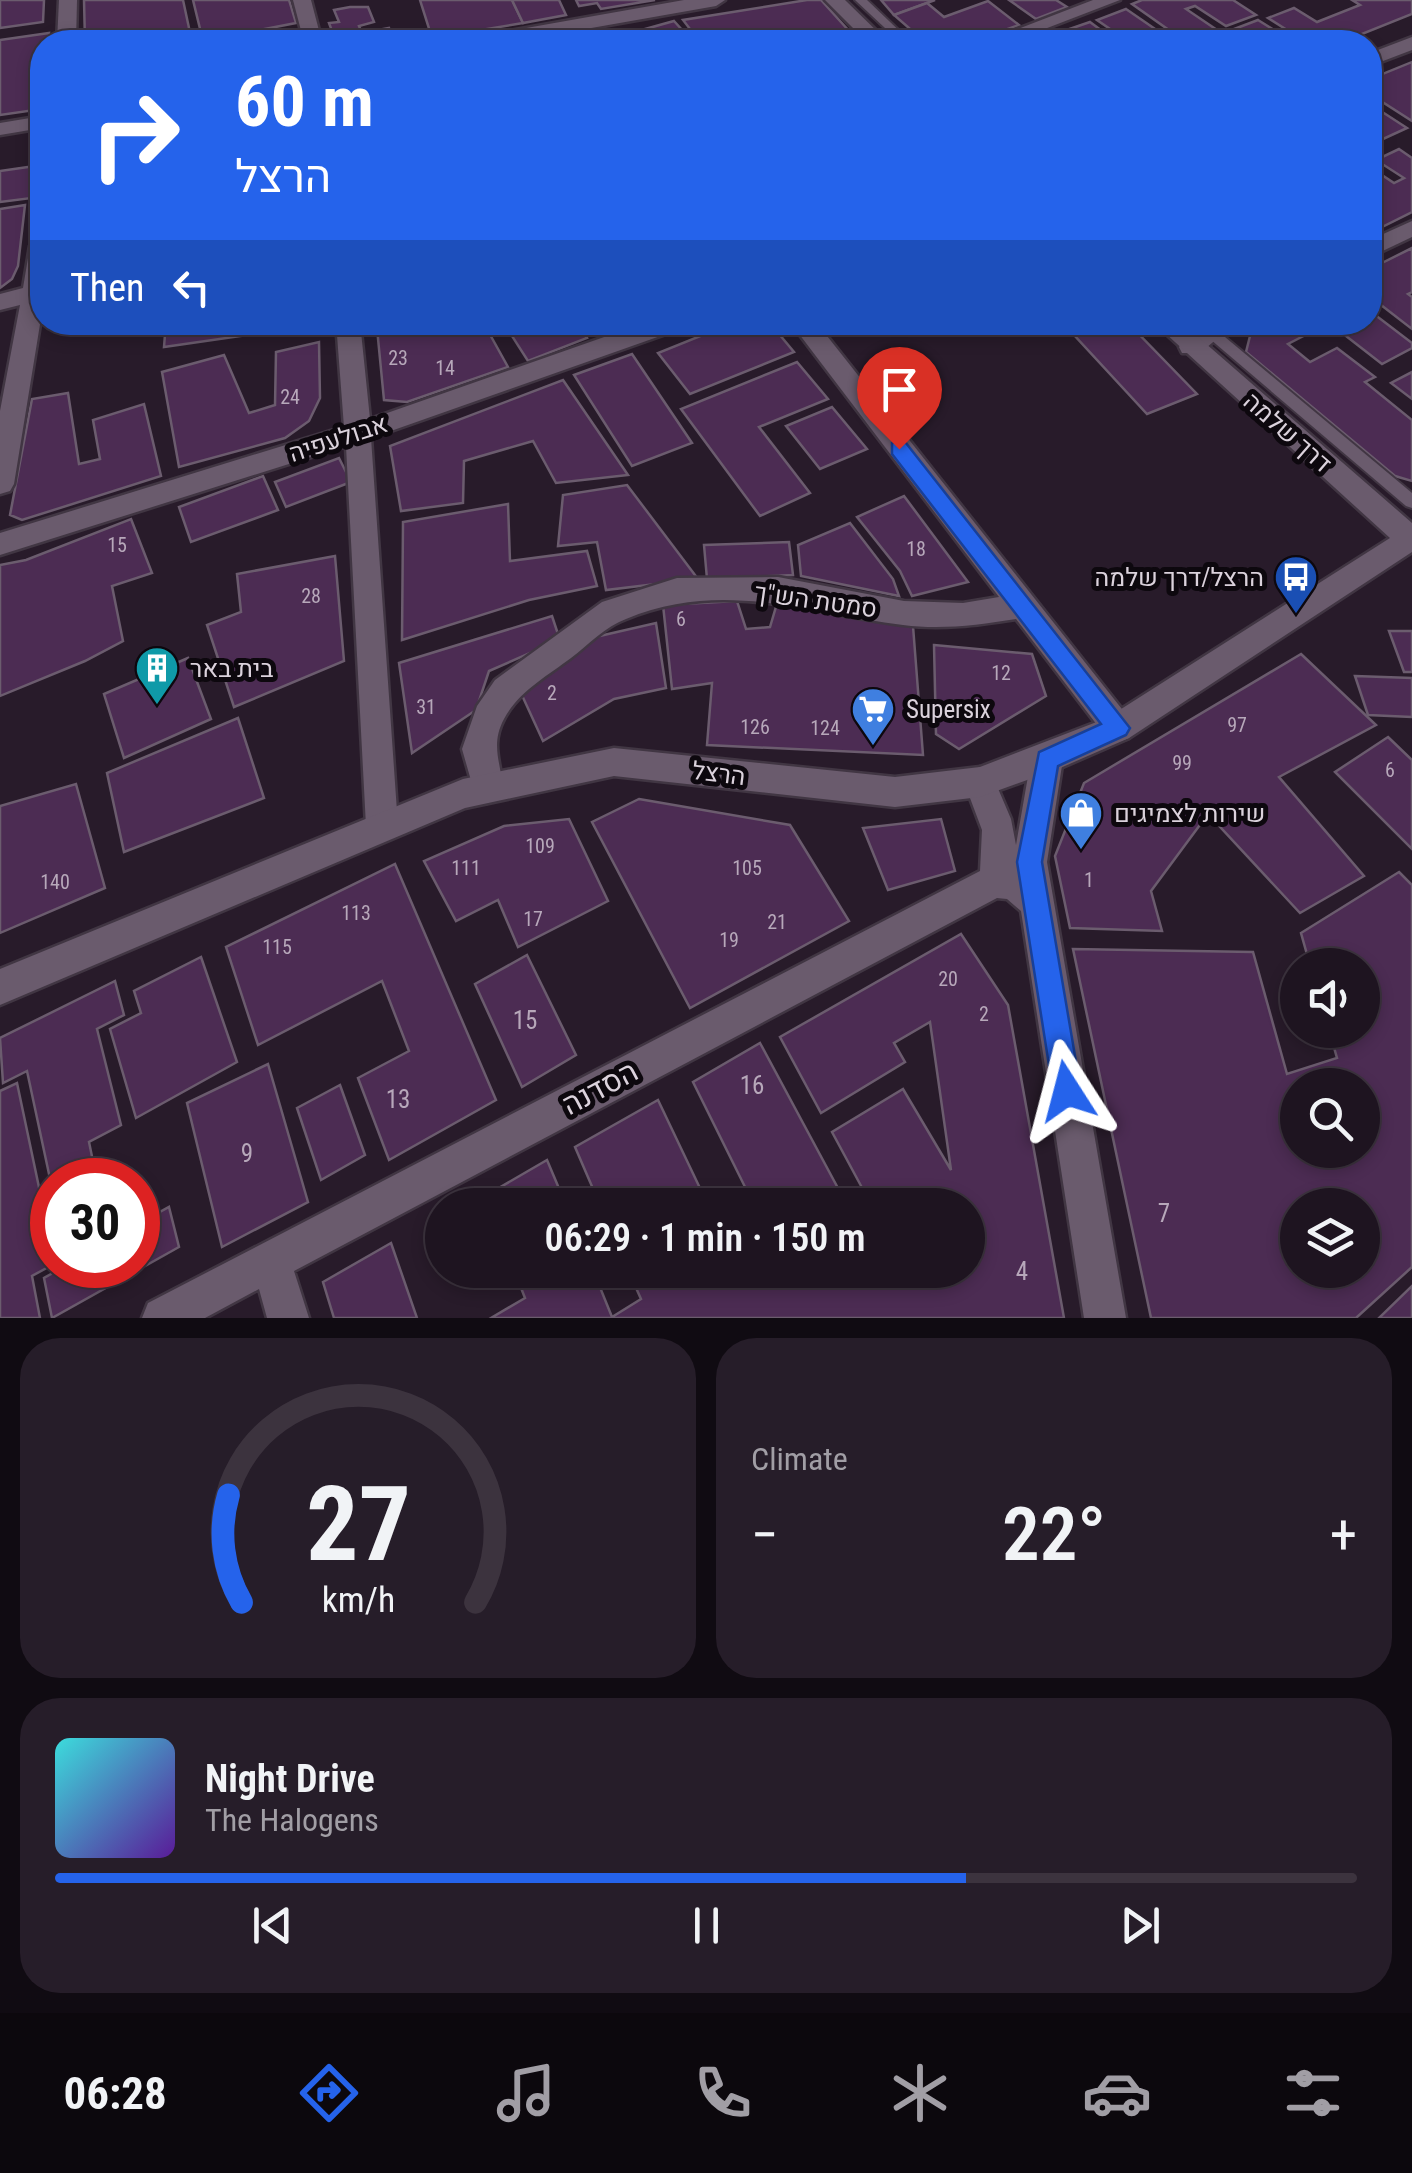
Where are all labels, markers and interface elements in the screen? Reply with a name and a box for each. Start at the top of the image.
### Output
text: 60 m [235,61,374,143]
icon: right [70,70,200,200]
text: הרצל [235,150,331,203]
icon: left [164,260,219,315]
text: Then [70,266,144,310]
house number: 23 [388,346,408,370]
pin [857,347,942,450]
house number: 14 [435,356,455,380]
icon: arrive [872,362,927,417]
house number: 24 [280,385,300,409]
street label: דרך שלמה [1238,386,1337,478]
street label: אבולעפיה [285,409,391,468]
house number: 15 [107,533,127,557]
house number: 18 [906,537,926,561]
bus stop icon: הרצל/דרך שלמה [1273,554,1319,615]
place label: הרצל/דרך שלמה [1095,563,1264,592]
street label: סמטת הש"ך [753,578,879,623]
house number: 28 [301,584,321,608]
house number: 6 [676,607,686,631]
building icon: בית באר [134,645,180,706]
place label: בית באר [190,654,274,683]
house number: 12 [991,661,1011,685]
house number: 2 [547,681,557,705]
supermarket icon: Supersix [850,686,896,747]
house number: 31 [416,695,436,719]
place label: Supersix [906,695,991,724]
house number: 97 [1227,713,1247,737]
house number: 126 [740,715,770,739]
house number: 124 [810,716,840,740]
house number: 99 [1172,751,1192,775]
street label: הרצל [691,756,747,791]
house number: 6 [1385,758,1395,782]
shop icon: שירות לצמיגים [1058,790,1104,851]
place label: שירות לצמיגים [1114,799,1265,828]
house number: 109 [525,834,555,858]
house number: 111 [451,856,481,880]
house number: 105 [732,856,762,880]
house number: 1 [1084,868,1094,892]
house number: 140 [40,870,70,894]
house number: 113 [341,901,371,925]
house number: 17 [523,907,543,931]
house number: 21 [767,910,787,934]
house number: 19 [719,928,739,952]
house number: 115 [262,935,292,959]
map controls [1280,948,1380,1288]
button: sound [1280,948,1380,1048]
house number: 20 [938,967,958,991]
house number: 2 [979,1002,989,1026]
house number: 15 [513,1006,537,1035]
position arrow [1015,1039,1119,1143]
street label: הסדנה [556,1053,644,1122]
button: search [1280,1068,1380,1168]
house number: 16 [740,1071,764,1100]
house number: 13 [386,1085,410,1114]
house number: 9 [241,1139,253,1168]
speed limit sign: 30 [30,1158,160,1288]
button: layers [1280,1188,1380,1288]
house number: 7 [1158,1199,1170,1228]
text: 06:29 · 1 min · 150 m [545,1216,865,1260]
house number: 4 [1016,1257,1028,1286]
text: Climate [751,1440,848,1478]
text: 27 [305,1464,411,1585]
text: 22° [1002,1490,1106,1578]
text: − [751,1503,779,1567]
text: + [1330,1503,1357,1567]
text: km/h [321,1579,395,1621]
text: Night Drive [205,1757,375,1801]
text: The Halogens [205,1801,379,1839]
icon: previous [245,1898,300,1953]
icon: pause [679,1898,734,1953]
icon: next [1113,1898,1168,1953]
icon: directions [294,2058,364,2128]
icon: music [491,2058,561,2128]
icon: phone [688,2058,758,2128]
icon: climate [885,2058,955,2128]
icon: car [1082,2058,1152,2128]
icon: filters [1278,2058,1348,2128]
text: 06:28 [63,2067,167,2120]

